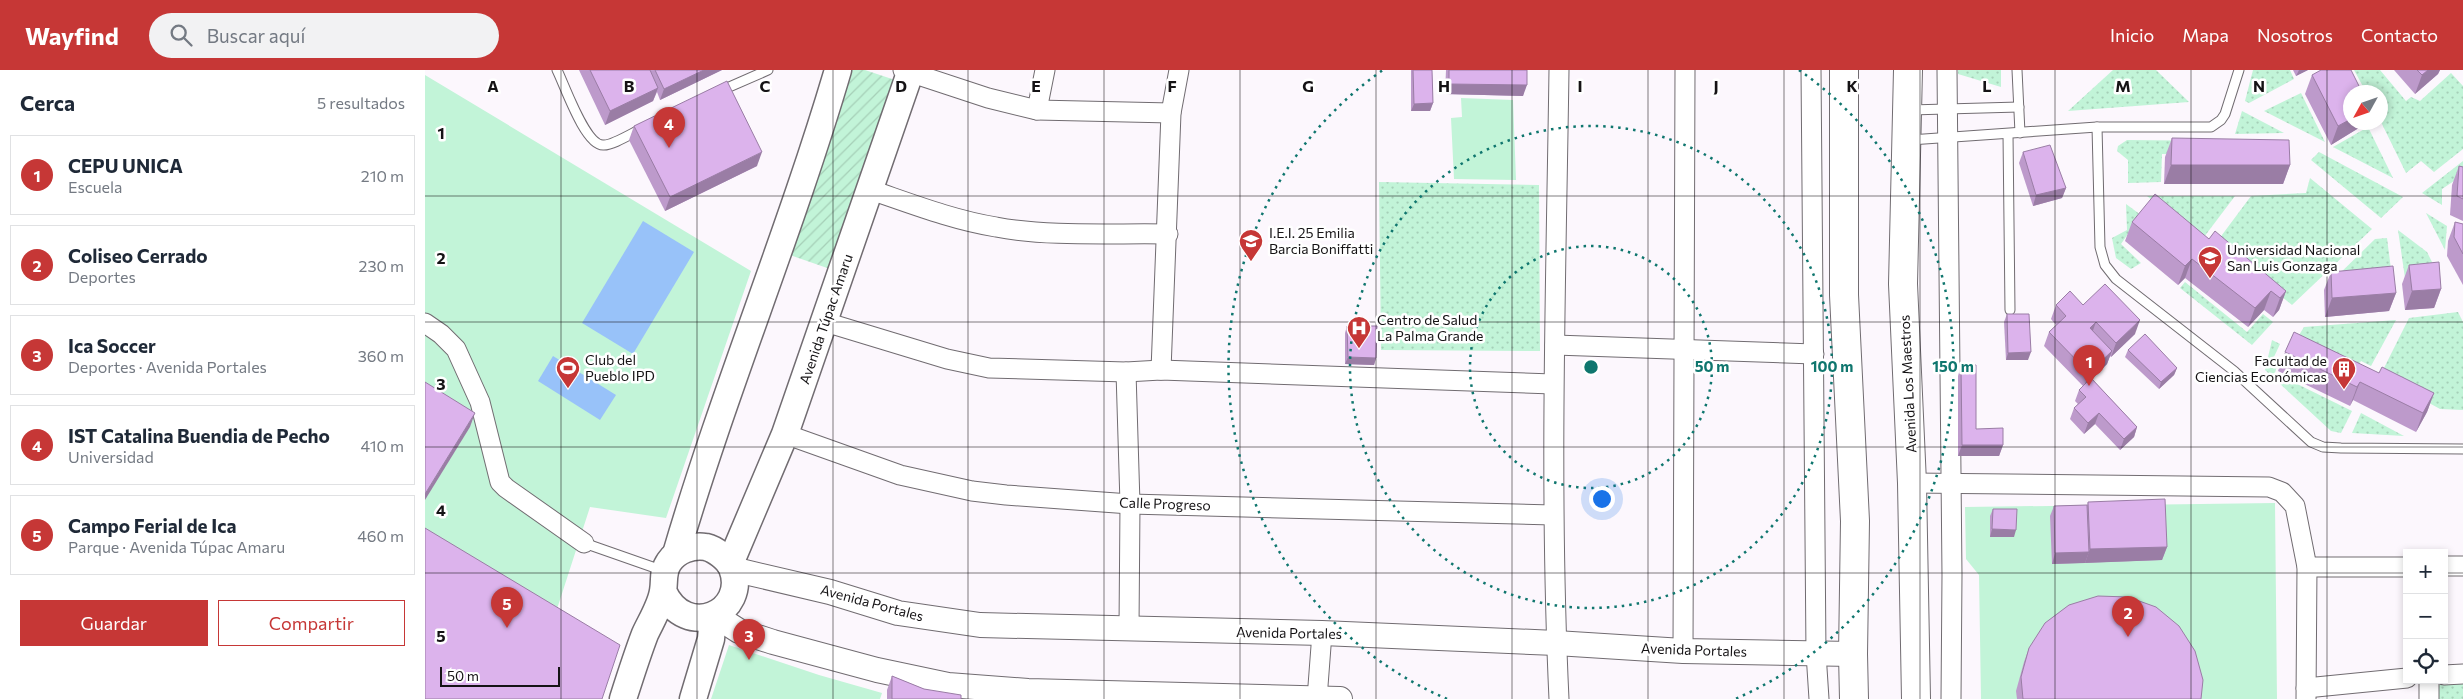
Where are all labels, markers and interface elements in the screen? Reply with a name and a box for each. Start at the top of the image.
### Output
search box [149,13,499,58]
text: Wayfind [25,21,119,50]
icon: search [167,21,195,49]
text: Buscar aquí [207,24,305,47]
text: Inicio [2110,24,2154,46]
text: Mapa [2182,24,2229,46]
text: Nosotros [2257,24,2333,46]
text: Contacto [2361,24,2438,46]
text: A [487,76,499,95]
text: B [624,76,635,95]
text: C [760,76,771,95]
text: D [895,76,907,95]
text: E [1031,76,1041,95]
text: F [1167,76,1177,95]
text: G [1302,76,1314,95]
text: H [1438,76,1450,95]
text: I [1577,76,1583,95]
text: J [1713,76,1719,95]
text: K [1846,76,1858,95]
text: L [1982,76,1992,95]
text: M [2115,76,2131,95]
text: N [2253,76,2265,95]
north arrow [2343,85,2388,130]
text: Cerca [20,90,75,115]
text: 5 resultados [317,93,405,112]
pin: 4 [653,107,685,148]
text: 1 [437,123,445,142]
text: CEPU UNICA [68,154,183,177]
text: 1 [33,166,41,185]
text: 210 m [361,166,404,185]
text: Escuela [68,177,122,196]
place label: I.E.I. 25 Emilia Barcia Boniffatti [1269,224,1373,257]
school or university icon: I.E.I. 25 Emilia Barcia Boniffatti [1238,228,1264,262]
place label: Universidad Nacional San Luis Gonzaga [2227,241,2360,274]
text: Coliseo Cerrado [68,244,208,267]
school or university icon: Universidad Nacional San Luis Gonzaga [2197,245,2223,279]
text: 2 [436,248,446,267]
street label: Avenida Túpac Amaru [795,251,856,386]
text: 2 [32,256,42,275]
text: 230 m [359,256,404,275]
text: Deportes [68,267,136,286]
place label: Centro de Salud La Palma Grande [1377,311,1483,344]
street label: Avenida Los Maestros [1895,314,1920,454]
hospital icon: Centro de Salud La Palma Grande [1346,315,1372,349]
text: Ica Soccer [68,334,156,357]
pin: 1 [2073,345,2105,386]
text: 3 [32,346,42,365]
text: 360 m [358,346,404,365]
place label: Club del Pueblo IPD [585,351,655,384]
place label: Facultad de Ciencias Económicas [2195,352,2327,385]
sports icon: Club del Pueblo IPD [555,355,581,389]
building icon: Facultad de Ciencias Económicas [2331,356,2357,390]
text: Deportes · Avenida Portales [68,357,267,376]
text: 50 m [1695,357,1729,375]
text: 100 m [1811,357,1853,375]
text: 150 m [1932,357,1974,375]
centre of rings [1582,358,1600,376]
text: 3 [436,374,446,393]
text: IST Catalina Buendia de Pecho [68,424,330,447]
text: 4 [32,436,42,455]
text: 410 m [361,436,404,455]
text: Universidad [68,447,154,466]
your location [1589,486,1615,512]
street label: Calle Progreso [1119,493,1211,514]
text: 4 [436,500,446,519]
text: Campo Ferial de Ica [68,514,236,537]
text: 5 [32,526,42,545]
text: 460 m [357,526,404,545]
text: Parque · Avenida Túpac Amaru [68,537,285,556]
map controls [2403,549,2448,684]
button: + [2403,549,2448,594]
street label: Avenida Portales [819,581,926,624]
pin: 5 [491,587,523,628]
button: − [2403,594,2448,639]
pin: 2 [2112,596,2144,637]
button: Guardar [20,600,208,646]
button: Compartir [218,600,405,646]
pin: 3 [733,619,765,660]
street label: Avenida Portales [1236,623,1342,642]
text: 5 [436,626,446,645]
street label: Avenida Portales [1641,639,1747,660]
button: locate [2403,639,2448,684]
scale bar [440,664,560,687]
text: 50 m [447,667,479,684]

